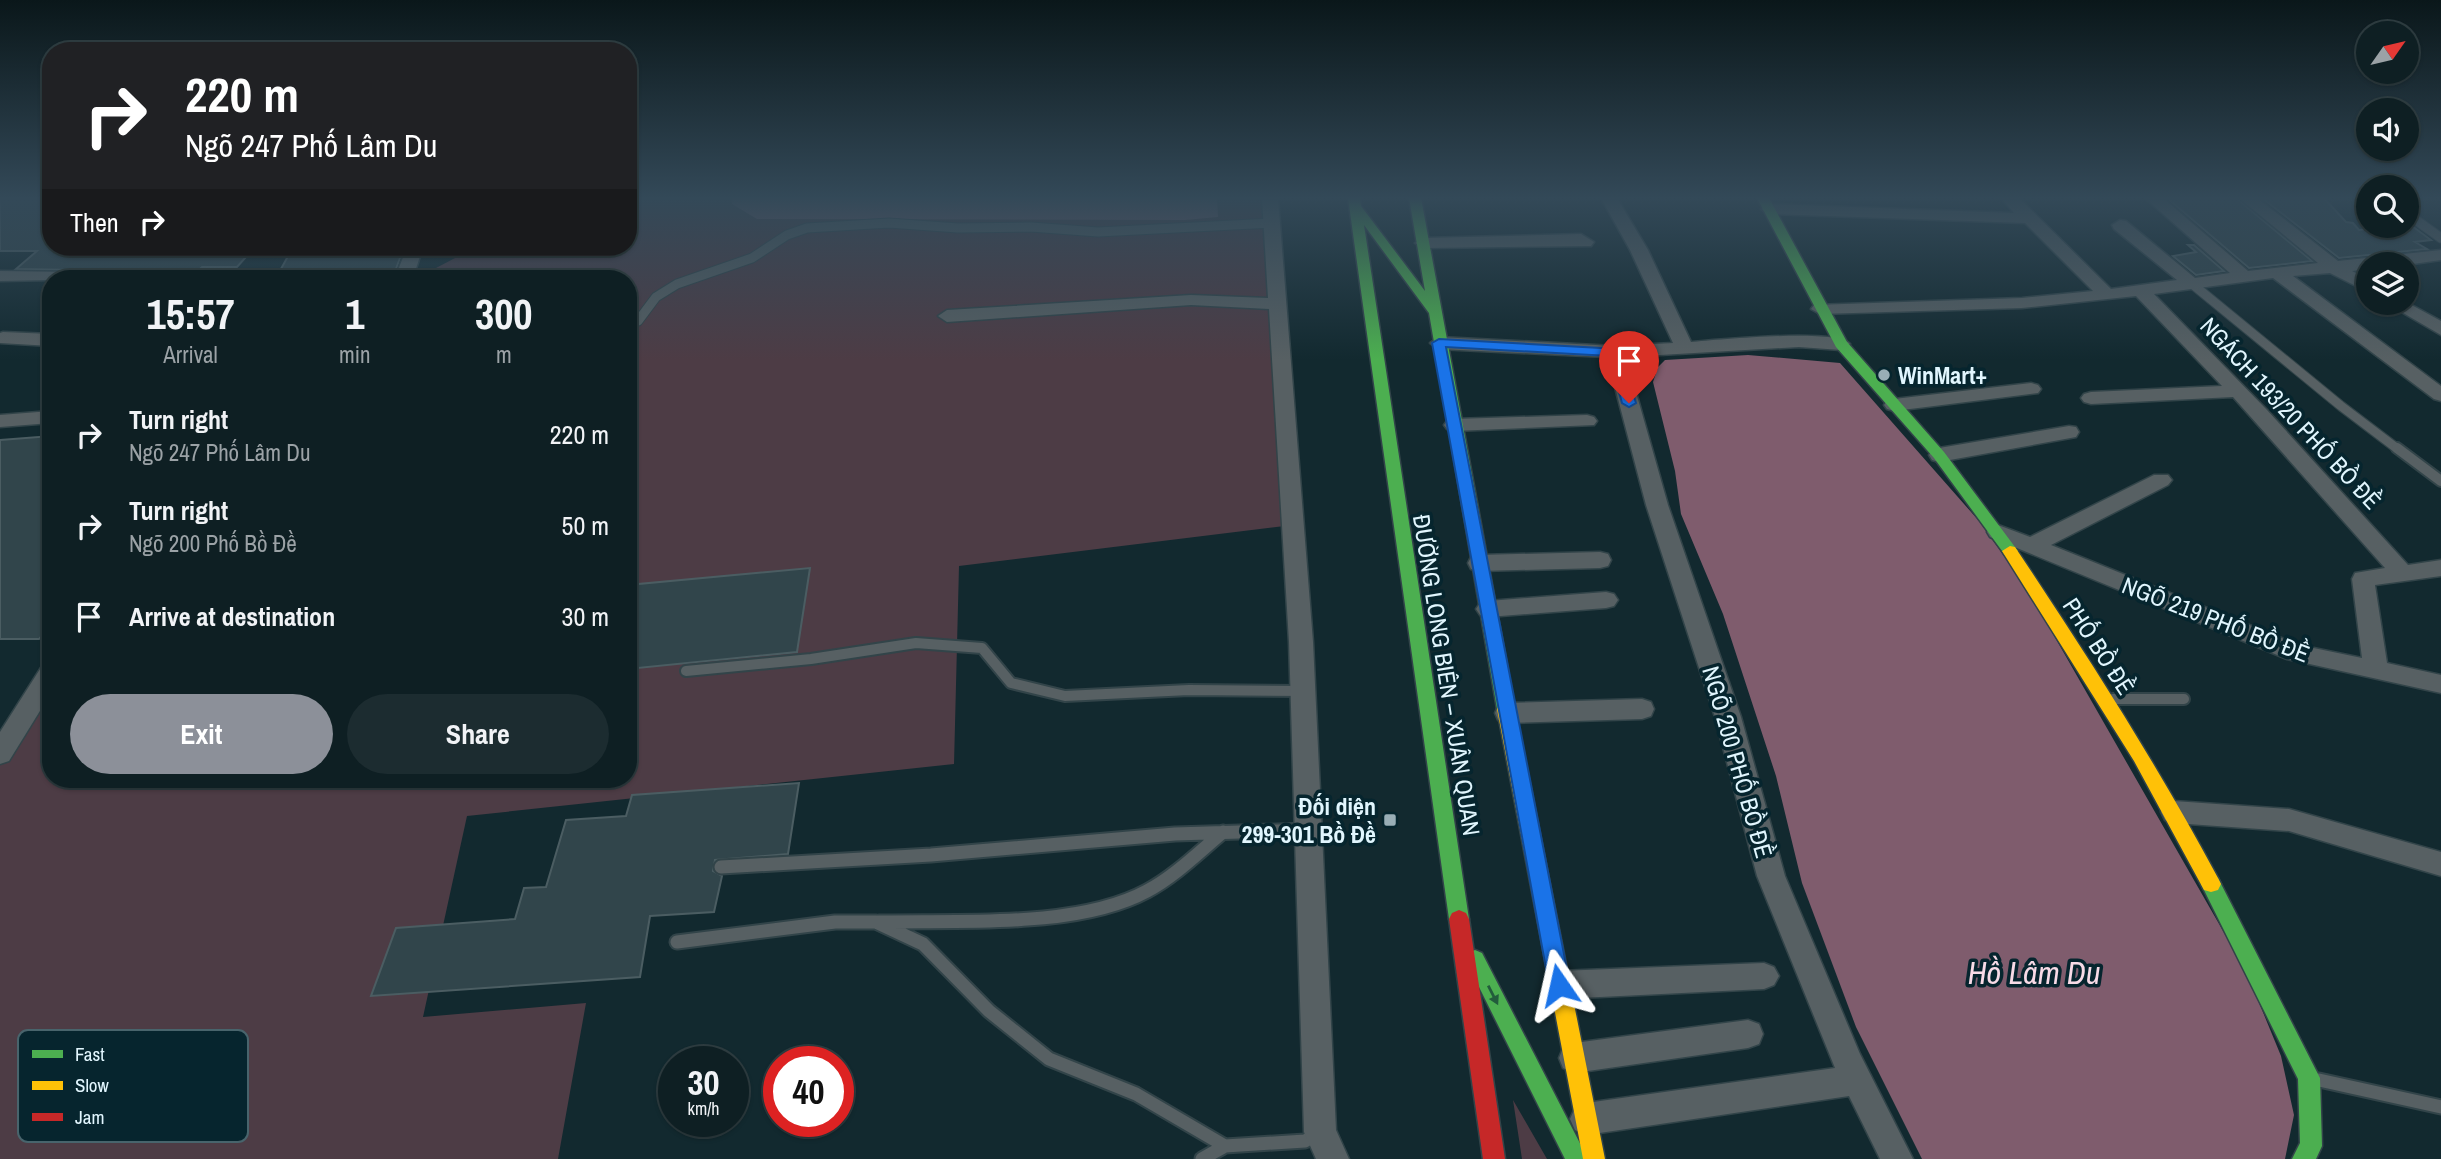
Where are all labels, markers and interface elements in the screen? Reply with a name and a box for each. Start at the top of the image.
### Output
north arrow [2356,21,2418,84]
map controls [2356,21,2419,315]
text: 220 m [185,61,299,127]
icon: right [70,70,161,161]
button: sound [2356,98,2419,161]
text: Ngõ 247 Phố Lâm Du [185,124,437,167]
button: search [2356,175,2419,238]
icon: right [133,203,171,241]
text: Then [70,205,119,240]
button: layers [2356,252,2419,315]
text: 15:57 [147,286,235,342]
text: 1 [345,286,364,342]
text: 300 [475,286,533,342]
street label: NGÁCH 193/20 PHỐ BỒ ĐỀ [2194,310,2388,516]
pin [1599,331,1659,403]
text: Arrival [163,339,218,370]
text: min [339,339,371,370]
text: m [496,339,512,370]
icon: arrive [1610,342,1648,380]
place label: WinMart+ [1898,359,1987,391]
marker: WinMart+ [1876,367,1892,383]
text: Turn right [129,402,228,437]
icon: right [70,416,108,454]
text: 220 m [550,417,609,452]
text: Ngõ 247 Phố Lâm Du [129,437,310,468]
text: Turn right [129,493,228,528]
icon: right [70,507,108,545]
text: 50 m [562,508,609,543]
street label: ĐƯỜNG LONG BIÊN – XUÂN QUAN [1406,512,1488,838]
text: Ngõ 200 Phố Bồ Đề [129,528,297,559]
street label: NGÕ 219 PHỐ BỒ ĐỀ [2118,569,2314,669]
street label: PHỐ BỒ ĐỀ [2056,591,2142,701]
icon: arrive [70,598,108,636]
text: Arrive at destination [129,599,335,634]
text: 30 m [562,599,609,634]
street label: NGÕ 200 PHỐ BỒ ĐỀ [1695,662,1781,862]
button: Exit [70,694,333,774]
button: Share [347,694,609,774]
place label: Đối diện 299-301 Bồ Đề [1241,790,1376,850]
marker: Đối diện 299-301 Bồ Đề [1382,812,1398,828]
position arrow [1522,948,1596,1022]
water label: Hồ Lâm Du [1968,951,2100,994]
one-way arrow [1488,985,1499,1005]
legend [18,1030,248,1142]
text: Fast [75,1041,105,1067]
speed limit sign: 40 [763,1046,854,1137]
text: 30 [688,1059,719,1106]
text: Slow [75,1072,110,1098]
text: km/h [688,1096,720,1121]
text: Jam [75,1104,104,1130]

